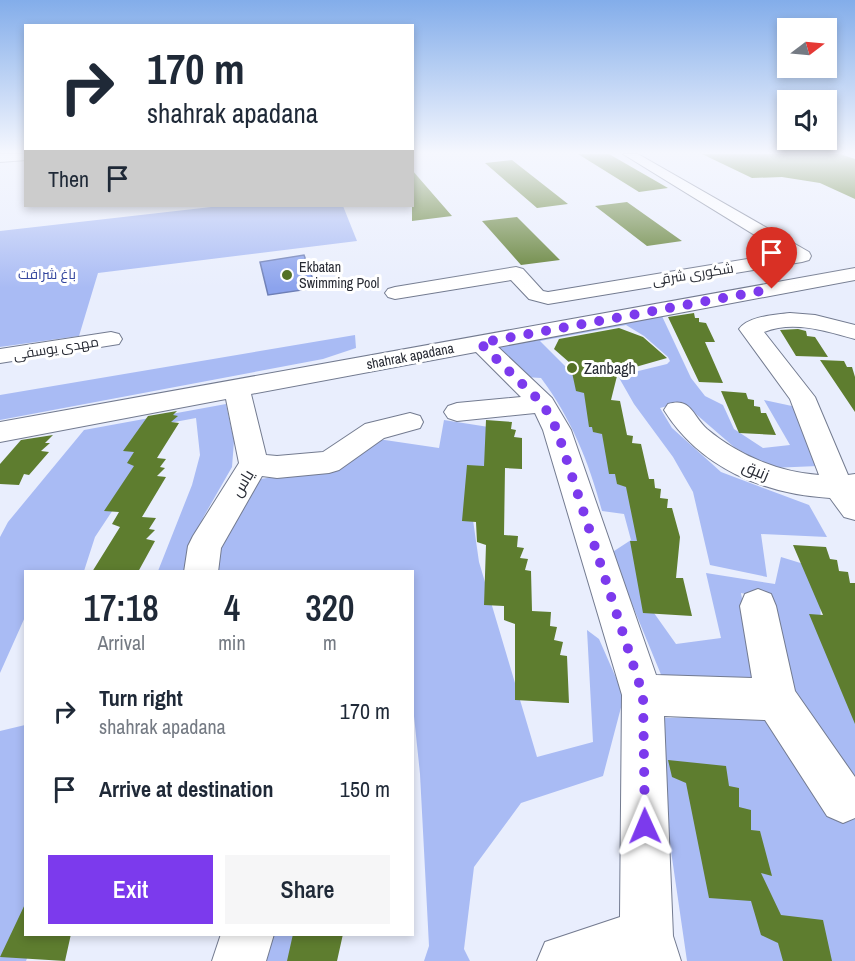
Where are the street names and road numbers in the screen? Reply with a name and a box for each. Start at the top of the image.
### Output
street label: شکوری شرقی [651,259,735,289]
street label: مهدی یوسفی [12,332,100,364]
street label: shahrak apadana [365,339,456,373]
street label: زنبق [739,454,773,486]
street label: یاس [225,465,259,501]

